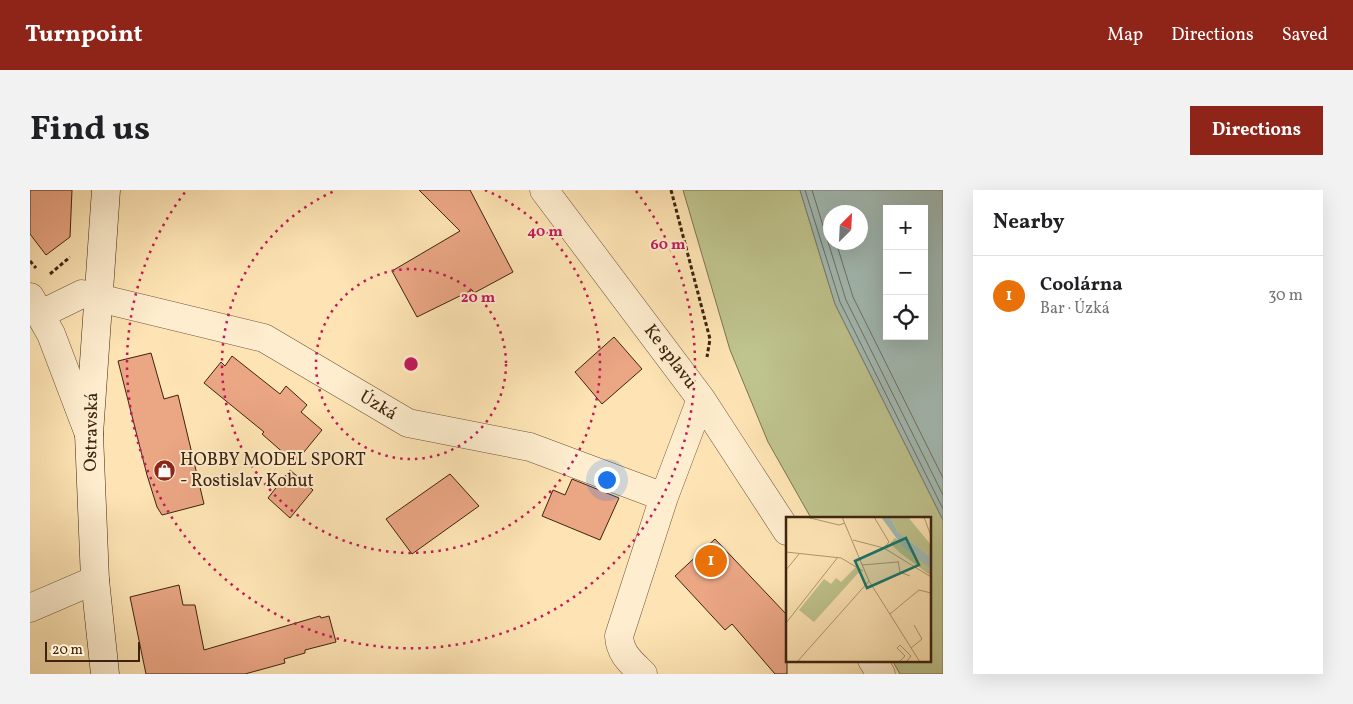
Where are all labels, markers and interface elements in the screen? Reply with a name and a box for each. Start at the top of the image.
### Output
text: Turnpoint [25,18,143,52]
text: Map [1107,23,1143,48]
text: Directions [1171,23,1254,48]
text: Saved [1282,23,1328,48]
text: Find us [30,106,150,154]
button: Directions [1190,106,1323,155]
north arrow [823,205,868,250]
map controls [883,205,928,340]
button: + [883,205,928,250]
text: Nearby [993,208,1064,237]
text: 40 m [527,222,563,243]
text: 60 m [651,235,686,256]
button: − [883,250,928,295]
text: Coolárna [1040,272,1123,298]
text: 1 [1006,285,1012,307]
text: 30 m [1268,285,1303,307]
text: 20 m [461,288,496,309]
button: locate [883,295,928,340]
text: Bar · Úzká [1040,298,1110,320]
street label: Ke splavu [637,320,703,394]
centre of rings [402,355,420,373]
street label: Úzká [354,385,402,427]
street label: Ostravská [79,392,105,472]
place label: HOBBY MODEL SPORT - Rostislav Kohut [180,448,366,494]
shop icon: HOBBY MODEL SPORT - Rostislav Kohut [152,458,176,482]
your location [594,467,620,493]
inset map [786,517,931,662]
pin: 1 [695,542,727,580]
scale bar [45,639,140,662]
text: 20 m [52,641,83,660]

